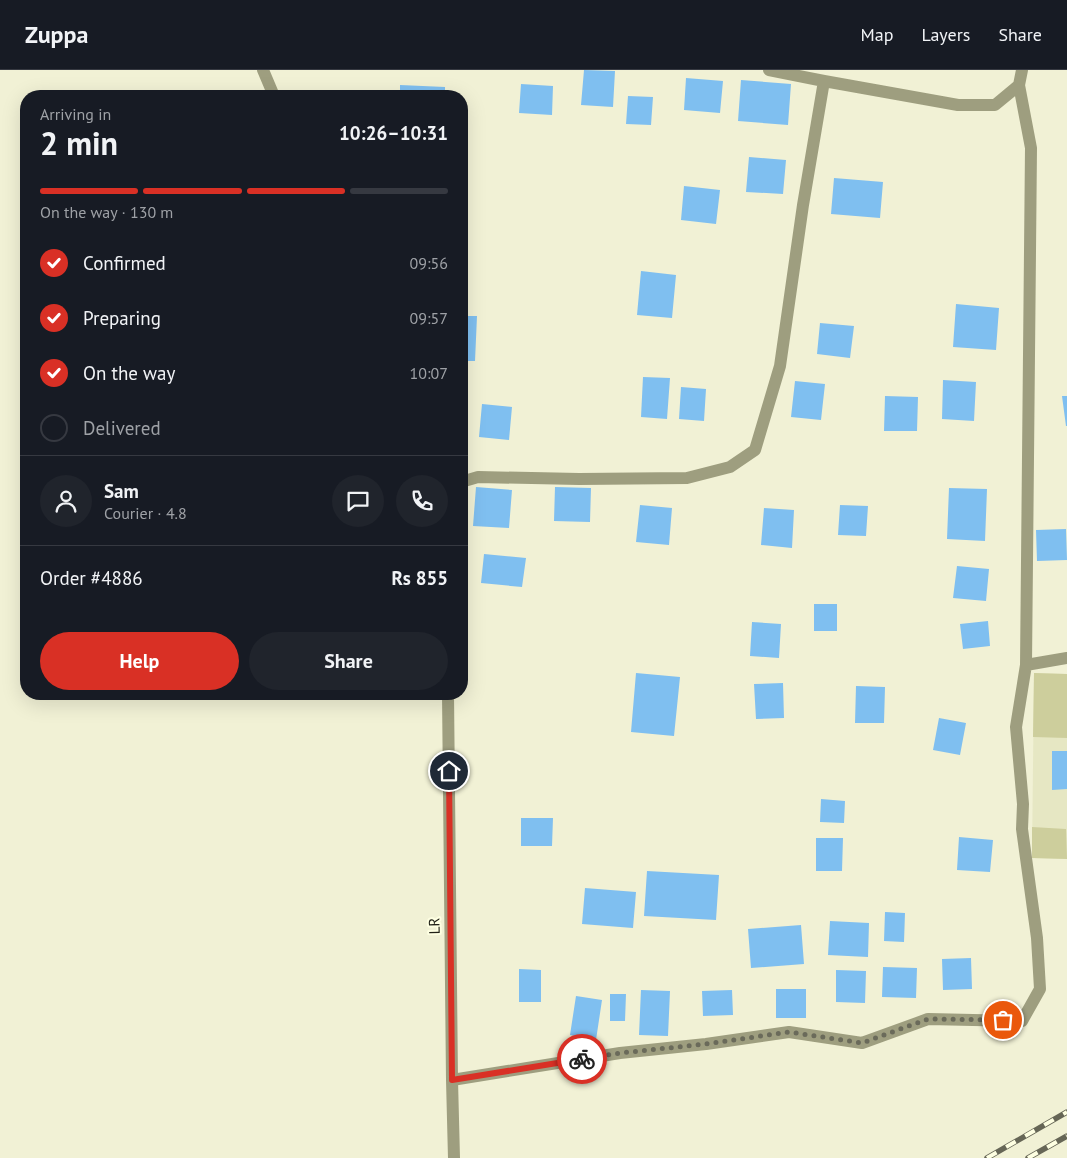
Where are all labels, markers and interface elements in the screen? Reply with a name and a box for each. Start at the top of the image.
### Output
text: Zuppa [25,19,88,50]
text: Map [861,23,893,46]
text: Layers [921,23,970,46]
text: Share [998,23,1042,46]
text: Arriving in [40,104,111,124]
text: 10:26–10:31 [339,121,448,145]
text: 2 min [40,122,118,164]
text: On the way · 130 m [40,202,173,222]
icon: check [40,249,68,277]
text: Confirmed [83,251,166,275]
text: 09:56 [410,253,448,273]
icon: check [40,304,68,332]
text: Preparing [83,306,161,330]
text: 09:57 [410,308,448,328]
icon: check [40,359,68,387]
text: On the way [83,361,175,385]
text: 10:07 [410,363,448,383]
text: Delivered [83,416,161,440]
button: person [40,475,92,527]
button: chat [332,475,384,527]
button: phone [396,475,448,527]
text: Sam [104,479,139,503]
text: Courier · 4.8 [104,503,187,523]
text: Order #4886 [40,566,143,590]
text: Rs 855 [391,566,448,590]
button: Help [40,632,239,690]
button: Share [249,632,448,690]
pin [428,750,470,792]
icon: home [435,757,463,785]
street label: LR [424,917,444,935]
pin [982,999,1024,1041]
icon: bag [989,1006,1017,1034]
courier [557,1034,607,1084]
icon: bike [568,1045,596,1073]

